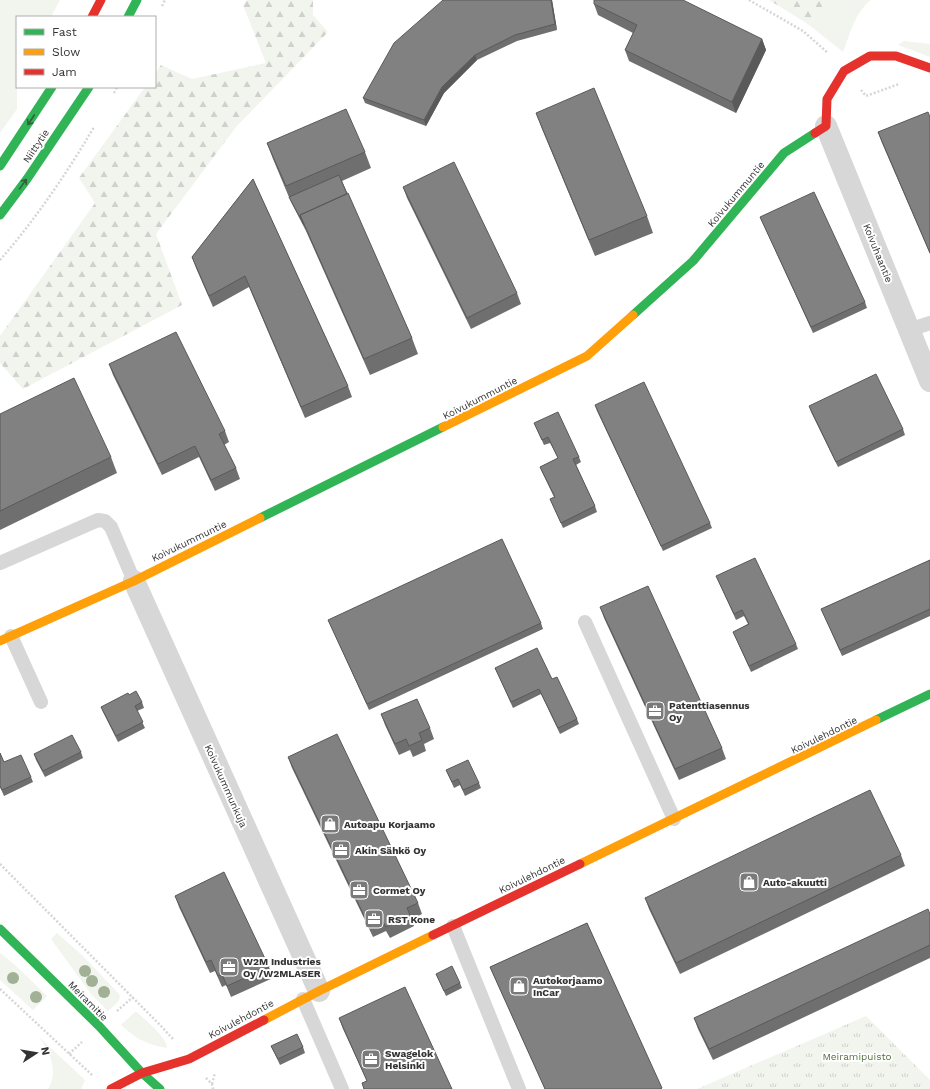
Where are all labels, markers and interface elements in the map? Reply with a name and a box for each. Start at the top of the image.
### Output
legend [16,16,156,88]
text: Fast [52,25,77,39]
text: Slow [52,45,80,59]
text: Jam [52,65,77,79]
one-way arrow [27,114,35,125]
street label: Niittytie [21,127,51,165]
street label: Koivukummuntie [705,159,767,229]
one-way arrow [19,179,27,190]
street label: Koivuhaantie [861,222,895,284]
street label: Koivukummuntie [441,374,519,422]
street label: Koivukummuntie [150,518,228,564]
office icon: Patenttiasennus Oy [644,700,666,722]
place label: Patenttiasennus Oy [669,700,750,723]
street label: Koivulehdontie [789,714,859,756]
street label: Koivukummunkuja [203,743,249,829]
shop icon: Autoapu Korjaamo [319,813,341,835]
place label: Autoapu Korjaamo [344,819,435,830]
office icon: Akin Sähkö Oy [330,839,352,861]
place label: Akin Sähkö Oy [355,845,427,856]
street label: Koivulehdontie [497,854,567,896]
shop icon: Auto-akuutti [738,871,760,893]
place label: Auto-akuutti [763,877,827,888]
office icon: Cormet Oy [348,879,370,901]
place label: Cormet Oy [373,885,426,896]
office icon: RST Kone [363,908,385,930]
place label: RST Kone [388,914,435,925]
office icon: W2M Industries Oy /W2MLASER [218,956,240,978]
place label: W2M Industries Oy /W2MLASER [243,956,321,979]
shop icon: Autokorjaamo InCar [508,975,530,997]
place label: Autokorjaamo InCar [533,975,603,998]
street label: Meiramitie [66,979,110,1023]
street label: Koivulehdontie [207,997,276,1041]
north arrow [16,1033,56,1073]
text: N [38,1046,52,1056]
office icon: Swagelok Helsinki [360,1048,382,1070]
place label: Swagelok Helsinki [385,1048,434,1071]
park label: Meiramipuisto [822,1051,892,1062]

